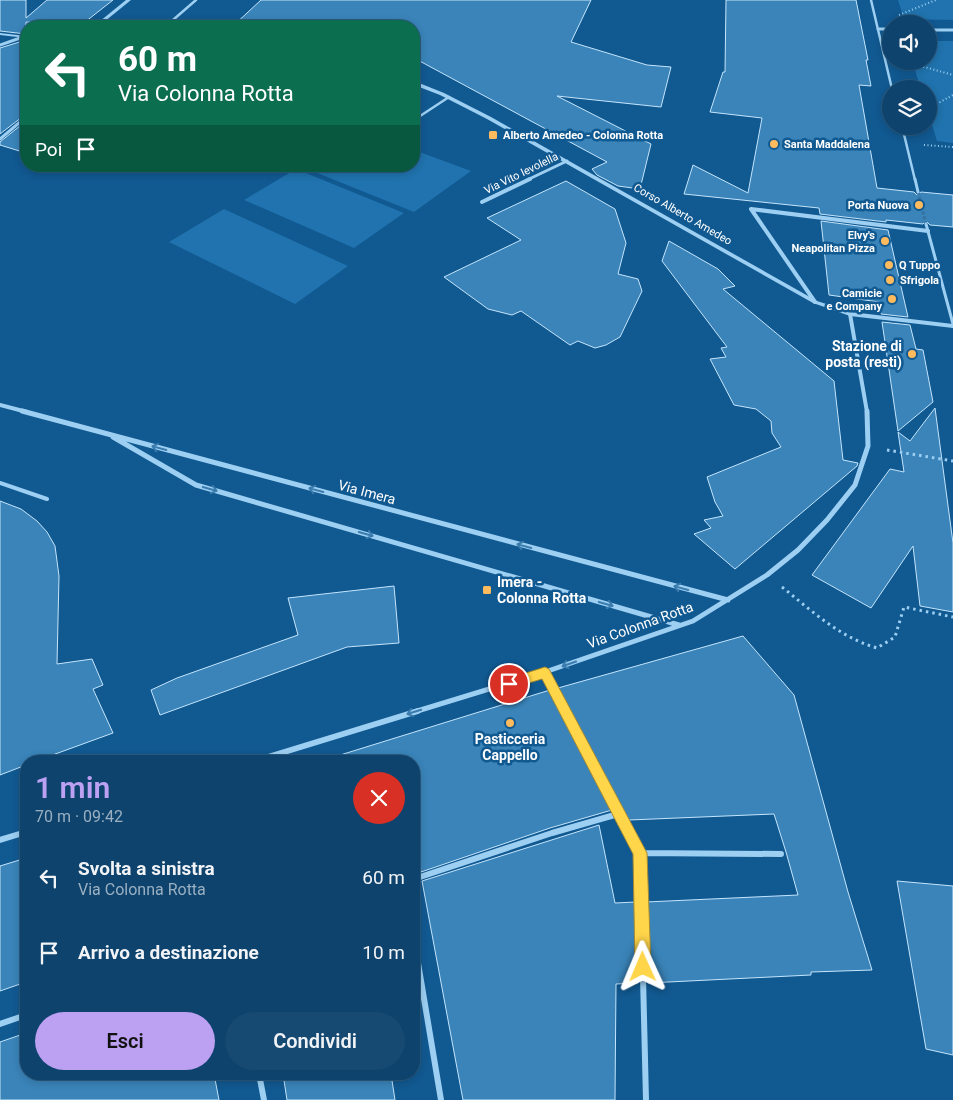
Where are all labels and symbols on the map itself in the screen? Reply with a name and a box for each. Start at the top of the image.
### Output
marker: Alberto Amedeo - Colonna Rotta [487,129,499,141]
place label: Alberto Amedeo - Colonna Rotta [503,129,663,142]
marker: Santa Maddalena [768,138,780,150]
place label: Santa Maddalena [784,138,870,151]
street label: Via Vito Ievolella [482,150,560,197]
street label: Corso Alberto Amedeo [631,181,734,248]
place label: Porta Nuova [848,199,909,212]
marker: Porta Nuova [913,199,925,211]
place label: Elvy's Neapolitan Pizza [792,229,875,255]
marker: Elvy's Neapolitan Pizza [879,235,891,247]
marker: Q Tuppo [883,259,895,271]
place label: Q Tuppo [899,259,940,272]
marker: Sfrigola [884,274,896,286]
place label: Sfrigola [900,274,939,287]
place label: Camicie e Company [827,287,882,313]
marker: Camicie e Company [886,293,898,305]
place label: Stazione di posta (resti) [825,338,902,371]
marker: Stazione di posta (resti) [906,348,918,360]
one-way arrow [152,442,168,452]
street label: Via Imera [336,477,398,507]
one-way arrow [309,484,325,494]
one-way arrow [202,485,218,495]
one-way arrow [358,530,374,540]
one-way arrow [516,540,532,550]
place label: Imera - Colonna Rotta [497,574,587,606]
one-way arrow [673,582,689,592]
marker: Imera - Colonna Rotta [481,584,493,596]
street label: Via Colonna Rotta [585,598,695,652]
one-way arrow [598,600,614,610]
one-way arrow [562,660,578,669]
pin [488,663,530,705]
one-way arrow [407,708,423,718]
marker: Pasticceria Cappello [504,717,516,729]
place label: Pasticceria Cappello [475,731,546,763]
position arrow [616,940,668,992]

